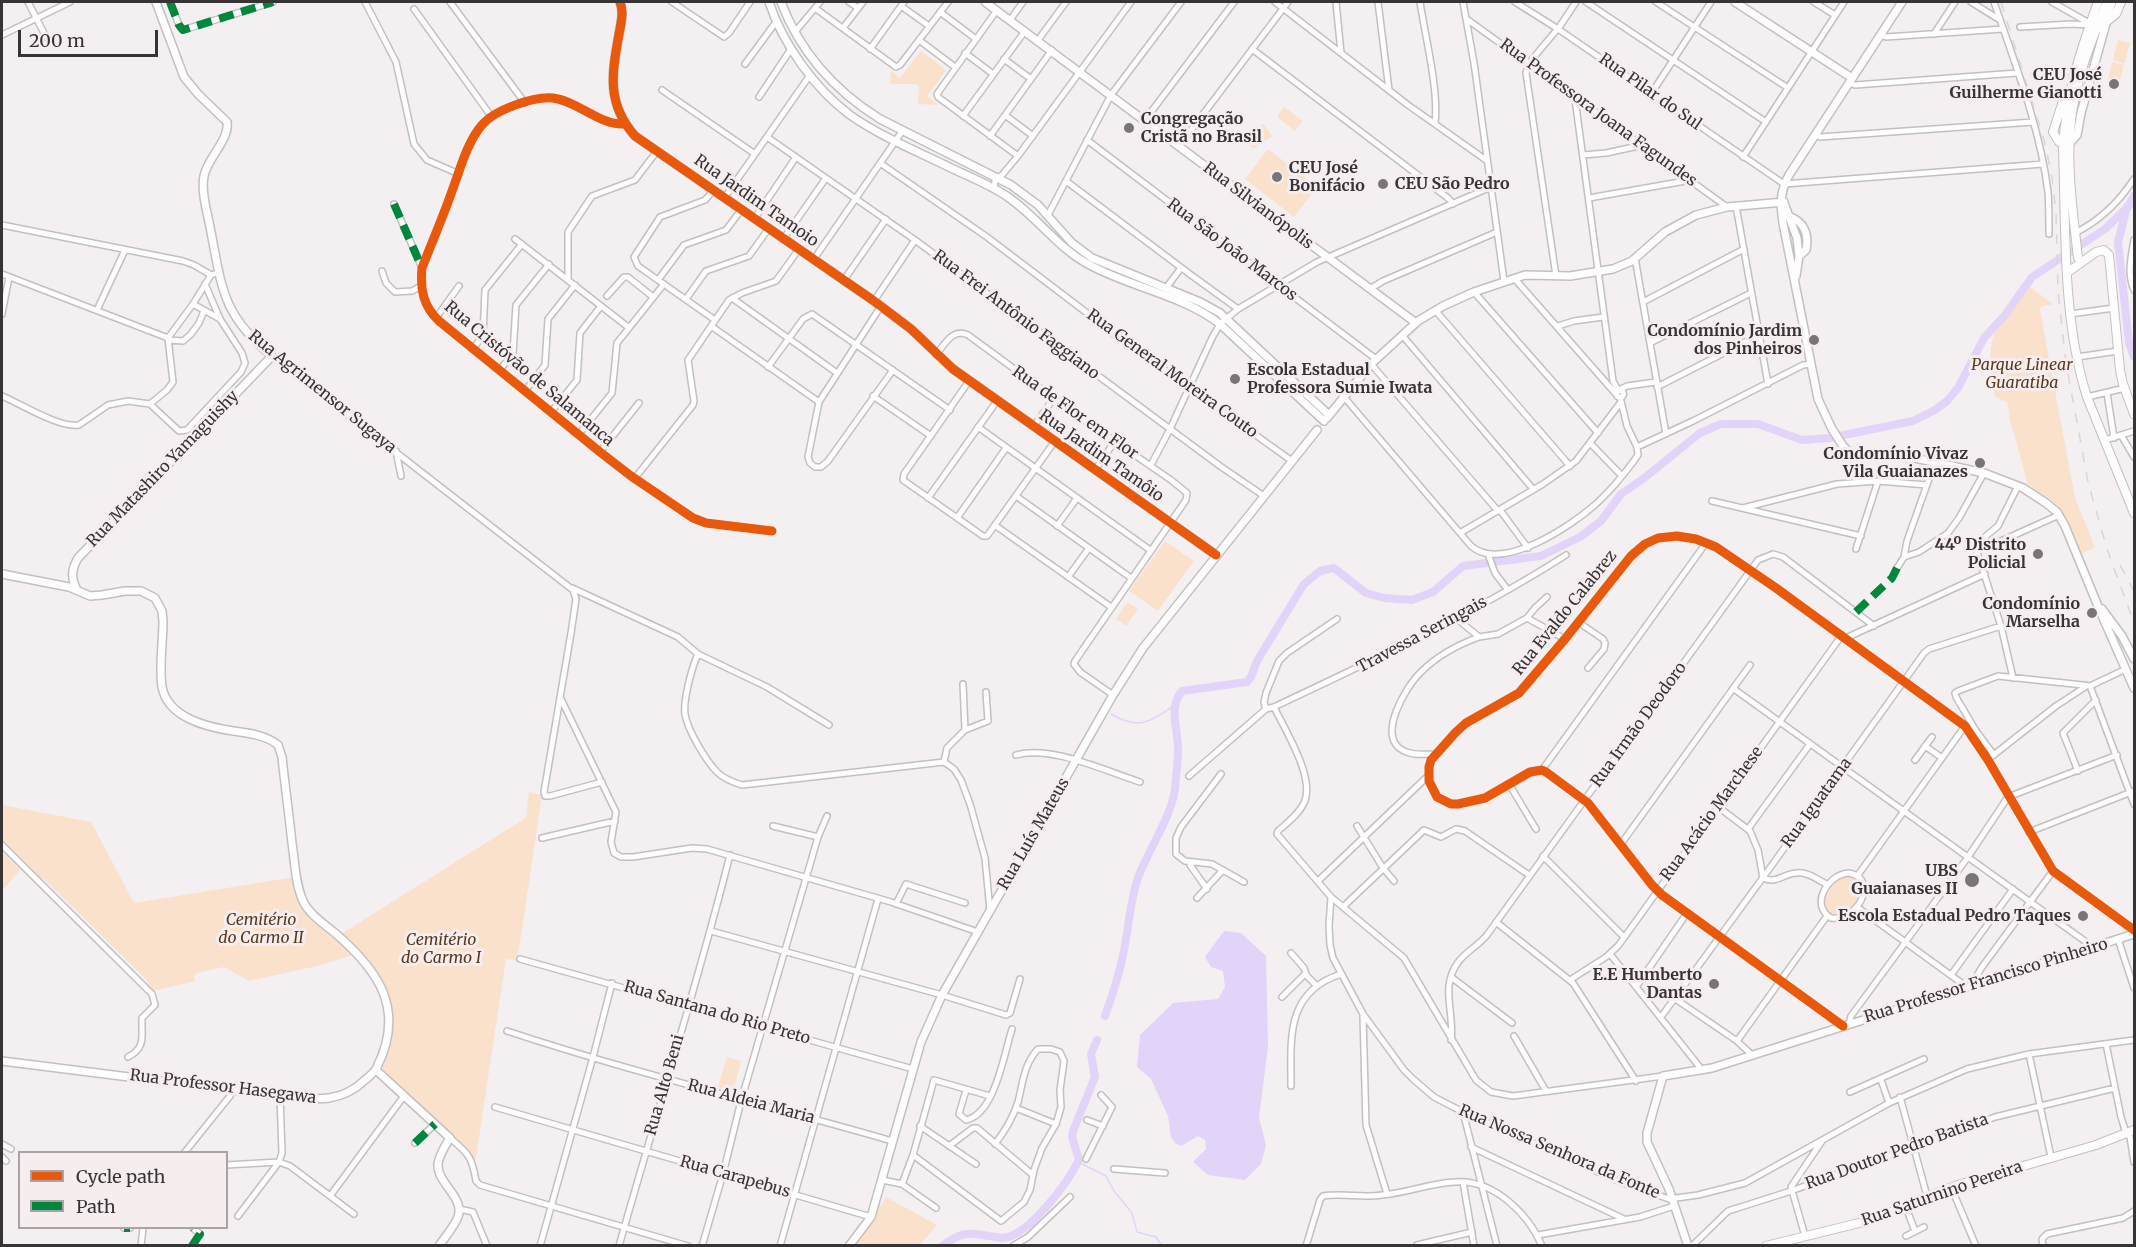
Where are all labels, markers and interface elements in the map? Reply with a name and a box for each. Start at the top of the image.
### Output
scale bar [21,18,160,56]
text: 200 m [29,29,85,52]
street label: Rua Professora Joana Fagundes [1496,35,1700,191]
street label: Rua Pilar do Sul [1595,50,1705,134]
place label: CEU José Guilherme Gianotti [1950,65,2102,103]
marker: CEU José Guilherme Gianotti [2107,77,2121,91]
place label: Congregação Cristã no Brasil [1141,109,1262,147]
marker: Congregação Cristã no Brasil [1122,121,1136,135]
street label: Rua Jardim Tamoio [690,151,822,251]
street label: Rua Silvianópolis [1199,158,1317,254]
place label: CEU José Bonifácio [1289,158,1365,196]
marker: CEU José Bonifácio [1270,170,1284,184]
place label: CEU São Pedro [1395,174,1510,194]
marker: CEU São Pedro [1376,177,1390,191]
street label: Rua São João Marcos [1163,195,1301,305]
street label: Rua Frei Antônio Faggiano [929,246,1103,384]
street label: Rua Cristóvão de Salamanca [440,297,618,451]
street label: Rua General Moreira Couto [1083,306,1261,442]
place label: Condomínio Jardim dos Pinheiros [1647,321,1802,359]
street label: Rua Agrimensor Sugaya [244,326,400,458]
marker: Condomínio Jardim dos Pinheiros [1807,333,1821,347]
park label: Parque Linear Guaratiba [1971,355,2073,393]
place label: Escola Estadual Professora Sumie Iwata [1247,360,1432,398]
street label: Rua de Flor em Flor [1008,362,1142,464]
marker: Escola Estadual Professora Sumie Iwata [1228,372,1242,386]
street label: Rua Matashiro Yamaguishy [83,387,243,551]
street label: Rua Jardim Tamôio [1035,406,1167,506]
place label: Condomínio Vivaz Vila Guaianazes [1824,444,1968,482]
marker: Condomínio Vivaz Vila Guaianazes [1973,456,1987,470]
place label: 44º Distrito Policial [1935,535,2026,573]
street label: Rua Evaldo Calabrez [1509,547,1621,679]
marker: 44º Distrito Policial [2031,547,2045,561]
street label: Travessa Seringais [1354,593,1490,677]
place label: Condomínio Marselha [1982,594,2080,632]
marker: Condomínio Marselha [2085,606,2099,620]
street label: Rua Irmão Deodoro [1587,659,1691,791]
street label: Rua Acácio Marchese [1657,743,1767,885]
street label: Rua Iguatama [1778,754,1856,852]
street label: Rua Luís Mateus [994,775,1074,893]
place label: UBS Guaianases II [1851,861,1958,899]
marker: UBS Guaianases II [1963,871,1981,889]
place label: Escola Estadual Pedro Taques [1838,906,2071,926]
marker: Escola Estadual Pedro Taques [2076,909,2090,923]
park label: Cemitério do Carmo II [218,910,304,948]
park label: Cemitério do Carmo I [401,930,481,968]
street label: Rua Professor Francisco Pinheiro [1862,935,2110,1027]
place label: E.E Humberto Dantas [1592,965,1702,1003]
street label: Rua Santana do Rio Preto [622,977,812,1049]
marker: E.E Humberto Dantas [1707,977,1721,991]
street label: Rua Alto Beni [641,1032,689,1138]
street label: Rua Professor Hasegawa [129,1066,317,1108]
street label: Rua Aldeia Maria [685,1076,817,1128]
street label: Rua Nossa Senhora da Fonte [1456,1101,1662,1203]
street label: Rua Doutor Pedro Batista [1803,1110,1991,1194]
legend [18,1151,228,1229]
street label: Rua Carapebus [678,1152,792,1202]
street label: Rua Saturnino Pereira [1859,1157,2025,1231]
text: Cycle path [76,1165,165,1188]
text: Path [76,1195,116,1218]

